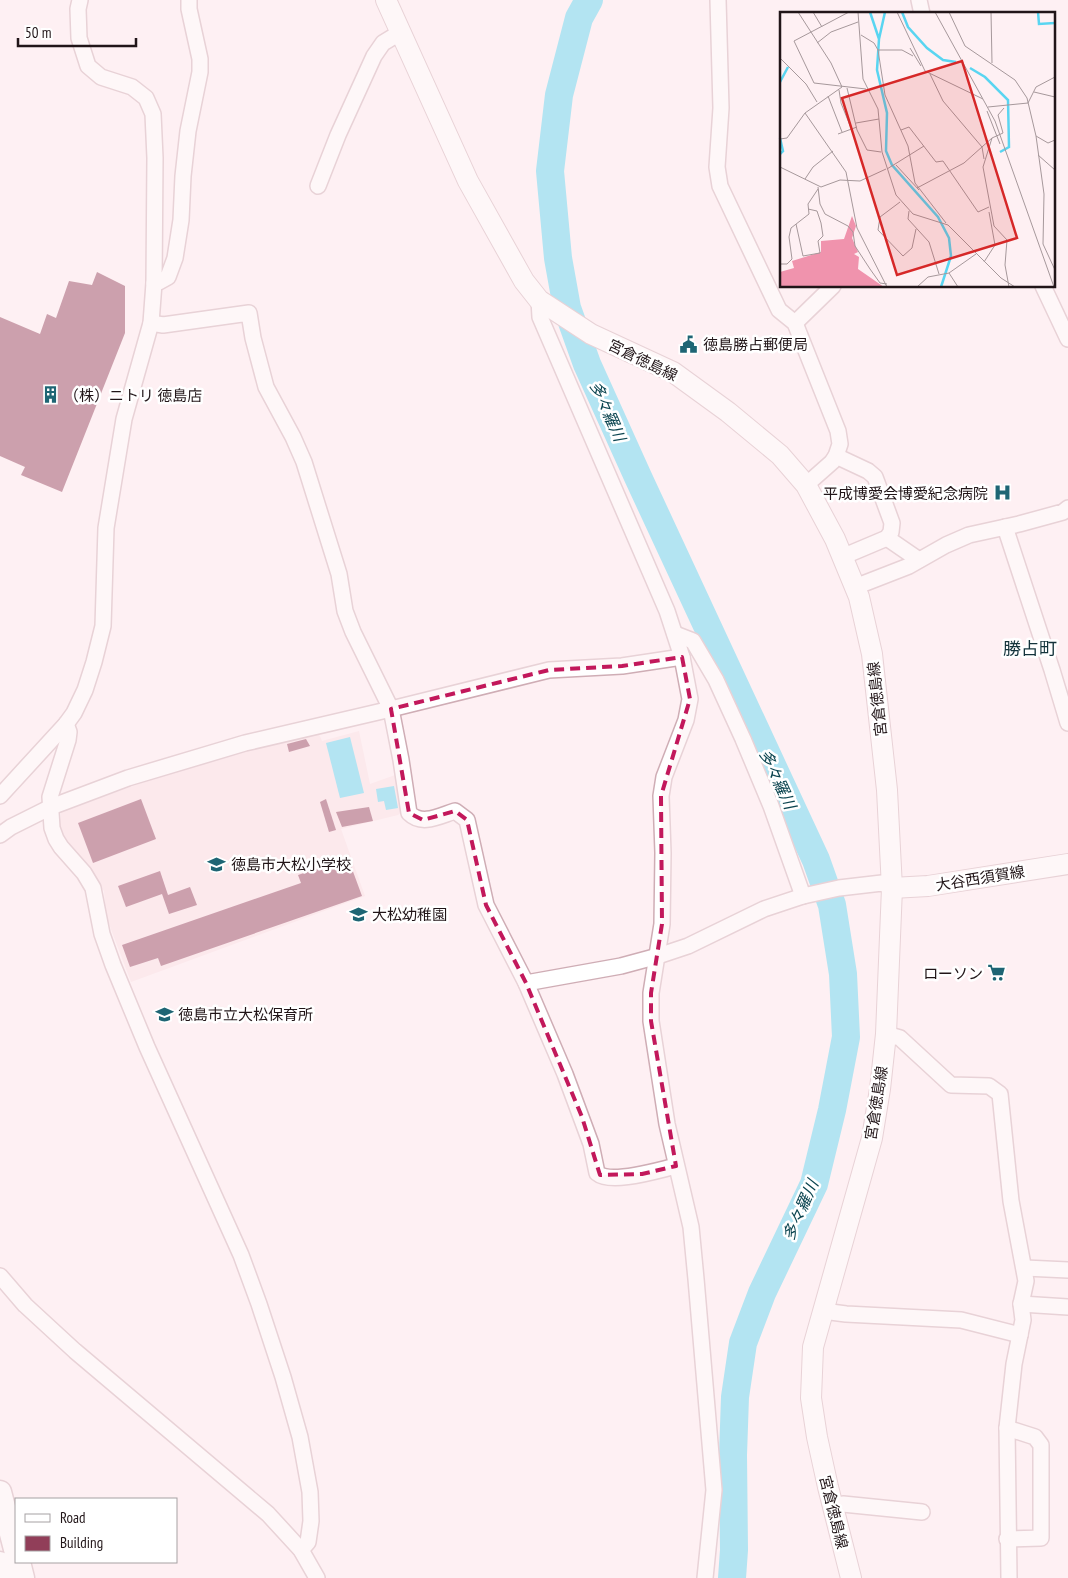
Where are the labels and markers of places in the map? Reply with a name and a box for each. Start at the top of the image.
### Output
public building icon: 徳島勝占郵便局 [679,334,699,354]
place label: 徳島勝占郵便局 [703,335,808,354]
building icon: （株）ニトリ 徳島店 [40,385,60,405]
place label: （株）ニトリ 徳島店 [64,386,202,405]
hospital icon: 平成博愛会博愛紀念病院 [992,483,1012,503]
place label: 平成博愛会博愛紀念病院 [823,484,988,503]
school or university icon: 徳島市大松小学校 [207,854,227,874]
place label: 徳島市大松小学校 [231,855,351,874]
school or university icon: 大松幼稚園 [348,904,368,924]
place label: 大松幼稚園 [372,905,447,924]
supermarket icon: ローソン [987,963,1007,983]
place label: ローソン [923,964,983,983]
school or university icon: 徳島市立大松保育所 [154,1004,174,1024]
place label: 徳島市立大松保育所 [178,1005,313,1024]

